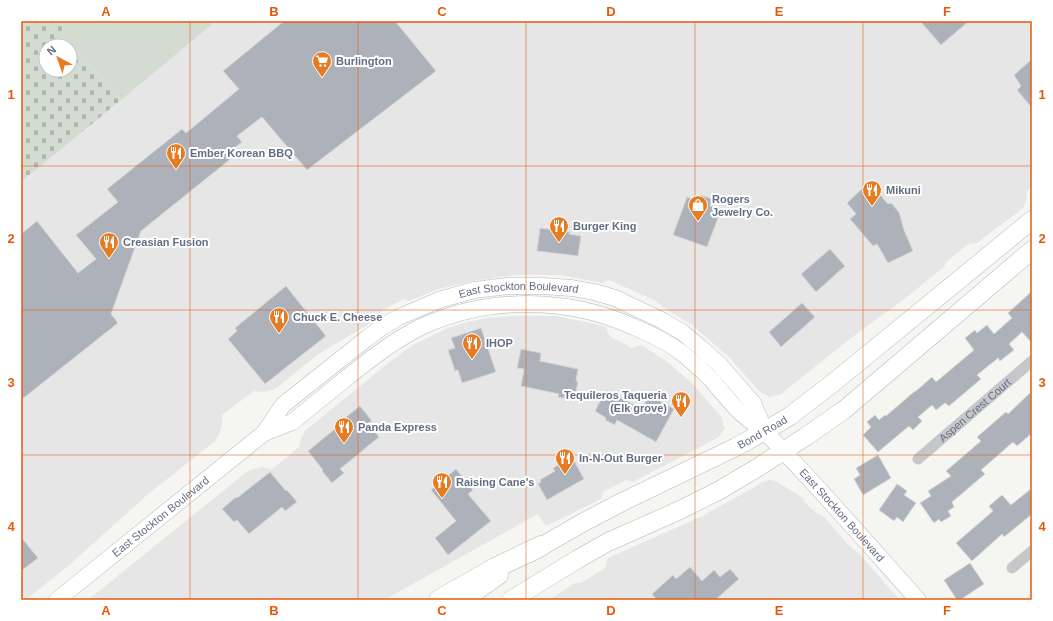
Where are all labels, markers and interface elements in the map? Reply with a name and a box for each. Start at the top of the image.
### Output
text: A [101,4,111,19]
text: B [269,4,279,19]
text: C [437,4,447,19]
text: D [606,4,616,19]
text: E [775,4,784,19]
text: F [943,4,951,19]
north arrow [38,38,78,78]
text: N [45,43,58,58]
supermarket icon: Burlington [311,50,333,78]
place label: Burlington [336,55,392,67]
text: 1 [7,87,15,102]
text: 1 [1038,87,1046,102]
restaurant icon: Ember Korean BBQ [165,142,187,170]
place label: Ember Korean BBQ [190,147,293,159]
restaurant icon: Mikuni [861,179,883,207]
place label: Mikuni [886,184,921,196]
place label: Rogers Jewelry Co. [712,193,773,218]
shop icon: Rogers Jewelry Co. [687,194,709,222]
restaurant icon: Burger King [548,215,570,243]
place label: Burger King [573,220,637,232]
text: 2 [7,231,15,246]
restaurant icon: Creasian Fusion [98,231,120,259]
text: 2 [1038,231,1046,246]
place label: Creasian Fusion [123,236,209,248]
street label: East Stockton Boulevard [457,280,580,300]
restaurant icon: Chuck E. Cheese [268,306,290,334]
place label: Chuck E. Cheese [293,311,382,323]
restaurant icon: IHOP [461,332,483,360]
place label: IHOP [486,337,513,349]
text: 3 [7,375,15,390]
text: 3 [1038,375,1046,390]
street label: Aspen Crest Court [937,376,1013,444]
place label: Tequileros Taqueria (Elk grove) [564,389,668,414]
restaurant icon: Tequileros Taqueria (Elk grove) [670,390,692,418]
street label: Bond Road [735,413,789,451]
restaurant icon: Panda Express [333,416,355,444]
place label: Panda Express [358,421,437,433]
restaurant icon: In-N-Out Burger [554,447,576,475]
place label: In-N-Out Burger [579,452,663,464]
street label: East Stockton Boulevard [797,466,887,564]
restaurant icon: Raising Cane's [431,471,453,499]
street label: East Stockton Boulevard [110,474,211,559]
place label: Raising Cane's [456,476,534,488]
text: 4 [7,519,15,534]
text: 4 [1038,519,1046,534]
text: A [101,603,111,618]
text: B [269,603,279,618]
text: C [437,603,447,618]
text: D [606,603,616,618]
text: E [775,603,784,618]
text: F [943,603,951,618]

